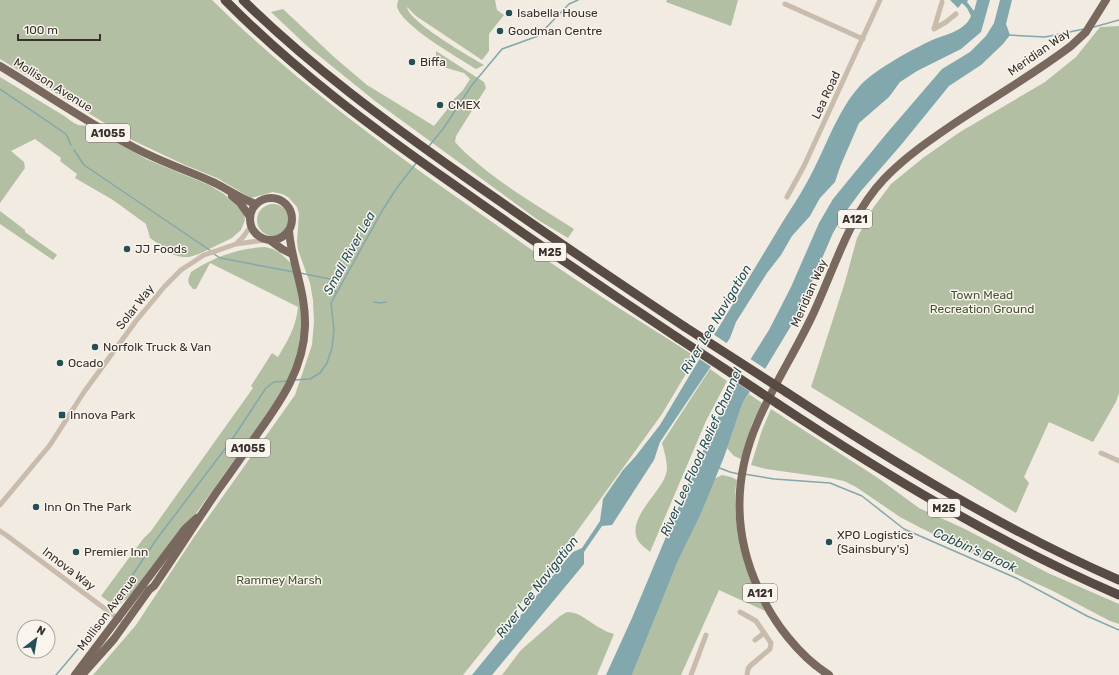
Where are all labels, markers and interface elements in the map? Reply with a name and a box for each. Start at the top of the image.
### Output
place label: Isabella House [517,6,598,20]
marker: Isabella House [504,8,514,18]
scale bar [18,16,100,42]
text: 100 m [24,23,58,37]
place label: Goodman Centre [508,24,603,38]
street label: Meridian Way [1005,25,1073,79]
marker: Goodman Centre [495,26,505,36]
street label: Mollison Avenue [11,55,95,115]
place label: Biffa [420,55,446,69]
marker: Biffa [407,57,417,67]
street label: Lea Road [809,69,843,121]
place label: CMEX [448,98,481,112]
marker: CMEX [435,100,445,110]
road number: A1055 [86,124,130,142]
water label: Small River Lea [320,209,378,297]
road number: A121 [838,210,872,228]
place label: JJ Foods [135,242,187,256]
road number: M25 [534,243,566,261]
marker: JJ Foods [122,244,132,254]
street label: Meridian Way [788,257,830,329]
water label: River Lee Navigation [678,262,755,377]
street label: Solar Way [113,281,157,332]
park label: Town Mead Recreation Ground [930,288,1034,316]
place label: Norfolk Truck & Van [103,340,211,354]
marker: Norfolk Truck & Van [90,342,100,352]
place label: Ocado [68,356,104,370]
marker: Ocado [55,358,65,368]
water label: River Lee Flood Relief Channel [657,365,745,539]
place label: Innova Park [70,408,136,422]
marker: Innova Park [57,410,67,420]
road number: A1055 [226,439,270,457]
road number: M25 [928,499,960,517]
place label: Inn On The Park [44,500,132,514]
marker: Inn On The Park [31,502,41,512]
water label: Cobbin's Brook [931,525,1019,575]
place label: XPO Logistics (Sainsbury's) [837,528,913,556]
water label: River Lee Navigation [493,533,582,641]
marker: XPO Logistics (Sainsbury's) [824,537,834,547]
street label: Innova Way [40,545,99,594]
place label: Premier Inn [84,545,148,559]
marker: Premier Inn [71,547,81,557]
street label: Mollison Avenue [74,573,140,653]
park label: Rammey Marsh [236,573,322,587]
road number: A121 [743,584,777,602]
north arrow [16,619,56,659]
text: N [34,623,48,639]

